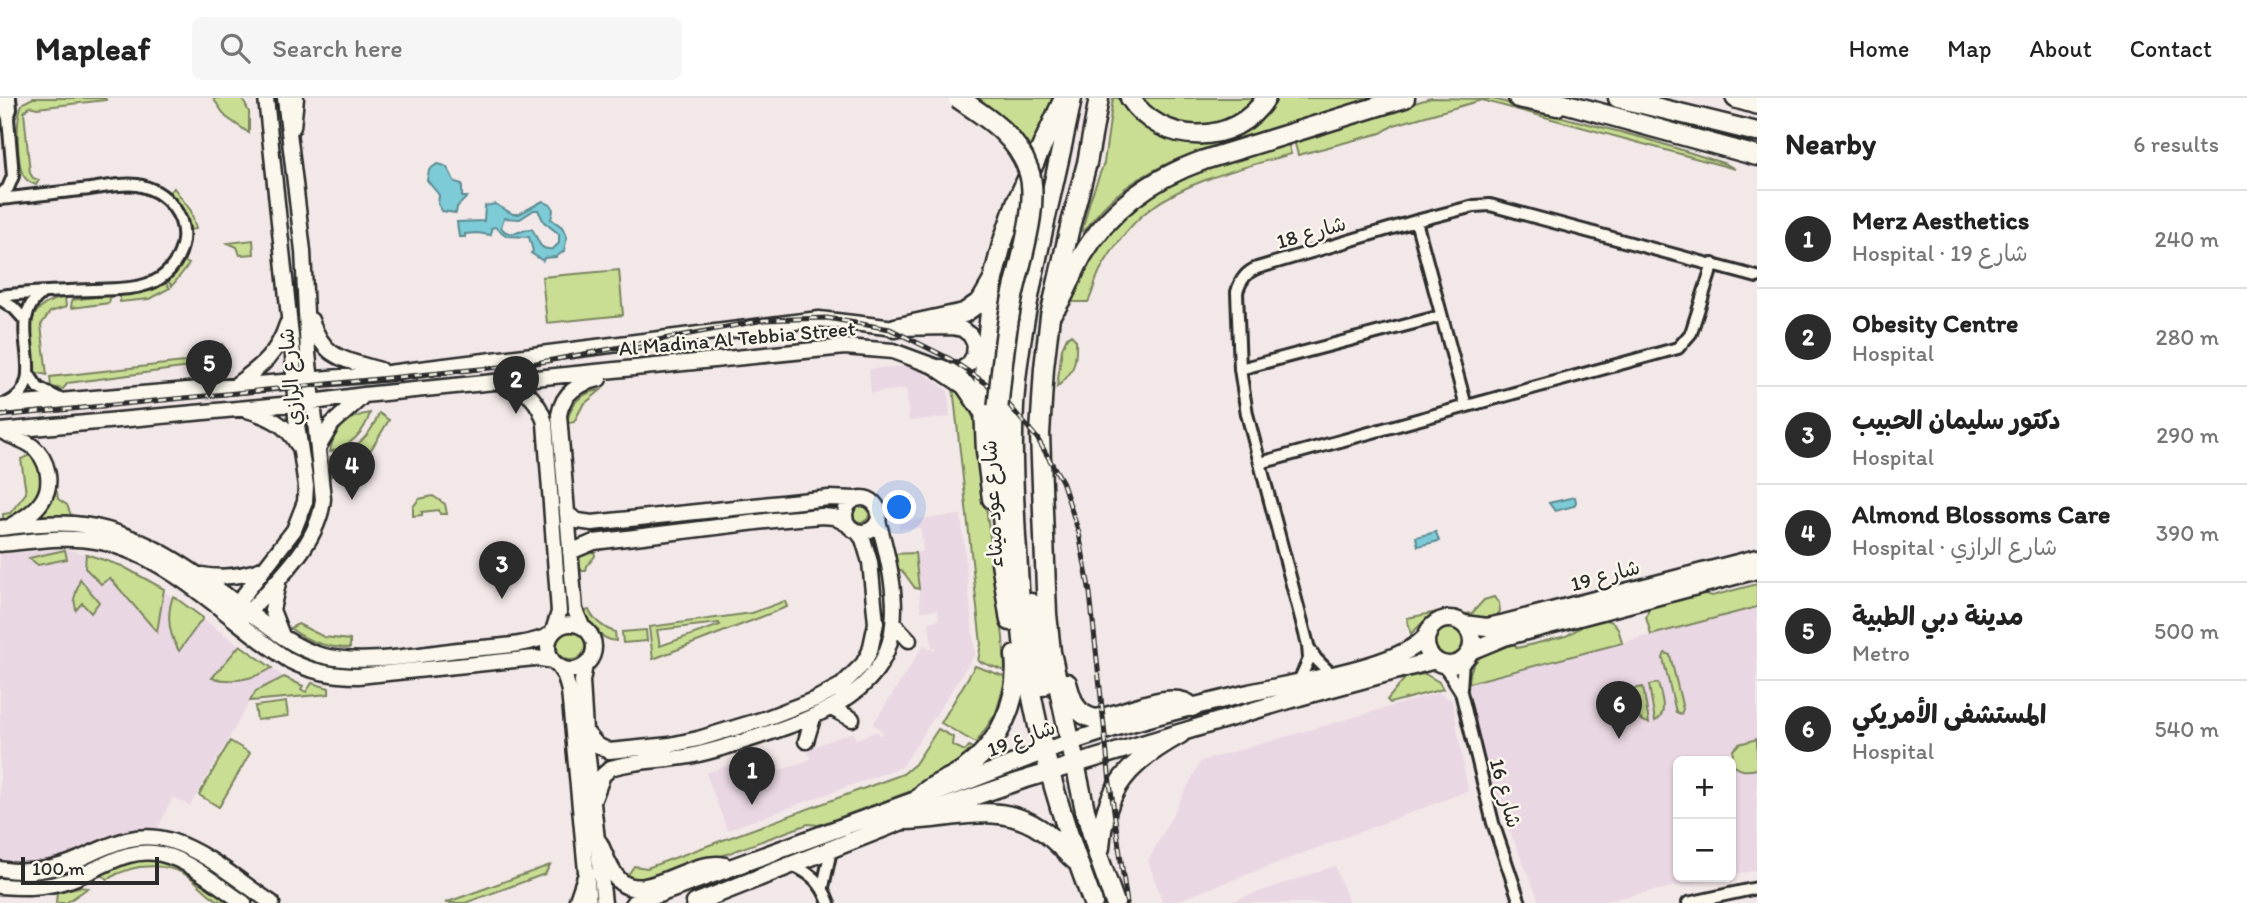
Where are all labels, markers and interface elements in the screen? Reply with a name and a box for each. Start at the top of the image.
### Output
search box [192,17,682,80]
text: Mapleaf [35,29,150,68]
icon: search [216,29,254,67]
text: Search here [272,32,403,64]
text: Home [1849,34,1909,63]
text: Map [1947,34,1991,63]
text: About [2029,34,2092,63]
text: Contact [2130,34,2212,63]
text: Nearby [1785,125,1876,162]
text: 6 results [2133,130,2219,158]
text: Merz Aesthetics [1852,204,2029,236]
street label: شارع 18 [1273,210,1350,257]
text: 1 [1803,225,1813,253]
text: 240 m [2154,225,2219,253]
text: Hospital · شارع 19 [1852,239,2028,267]
text: Obesity Centre [1852,307,2018,339]
street label: Al Madina Al Tebbia Street [617,315,857,361]
text: 2 [1802,323,1814,351]
text: 280 m [2156,323,2219,351]
street label: شارع الرازي [273,327,310,427]
text: Hospital [1852,339,1934,367]
pin: 5 [186,340,232,398]
pin: 2 [493,356,539,414]
text: دكتور سليمان الحبيب [1852,404,2061,436]
text: 3 [1802,421,1814,449]
text: 290 m [2156,421,2219,449]
street label: شارع عود ميثاء [976,439,1011,569]
pin: 4 [329,442,375,500]
text: Hospital [1852,443,1934,471]
your location [882,490,916,524]
text: Almond Blossoms Care [1852,498,2110,530]
text: 4 [1801,519,1815,547]
text: 390 m [2156,519,2219,547]
text: Hospital · شارع الرازي [1852,533,2057,561]
pin: 3 [479,541,525,599]
street label: شارع 19 [1568,554,1643,599]
text: مدينة دبي الطبية [1852,600,2024,632]
text: 5 [1802,617,1814,645]
text: 500 m [2154,617,2219,645]
text: Metro [1852,639,1910,667]
pin: 6 [1596,681,1642,739]
text: المستشفى الأمريكي [1852,698,2046,730]
street label: شارع 19 [983,714,1060,765]
text: 6 [1802,715,1814,743]
text: 540 m [2154,715,2219,743]
text: Hospital [1852,737,1934,765]
pin: 1 [729,747,775,805]
street label: شارع 16 [1482,755,1527,831]
map controls [1673,756,1736,882]
button: + [1673,756,1736,819]
button: − [1673,819,1736,882]
scale bar [21,854,159,886]
text: 100 m [32,857,84,880]

